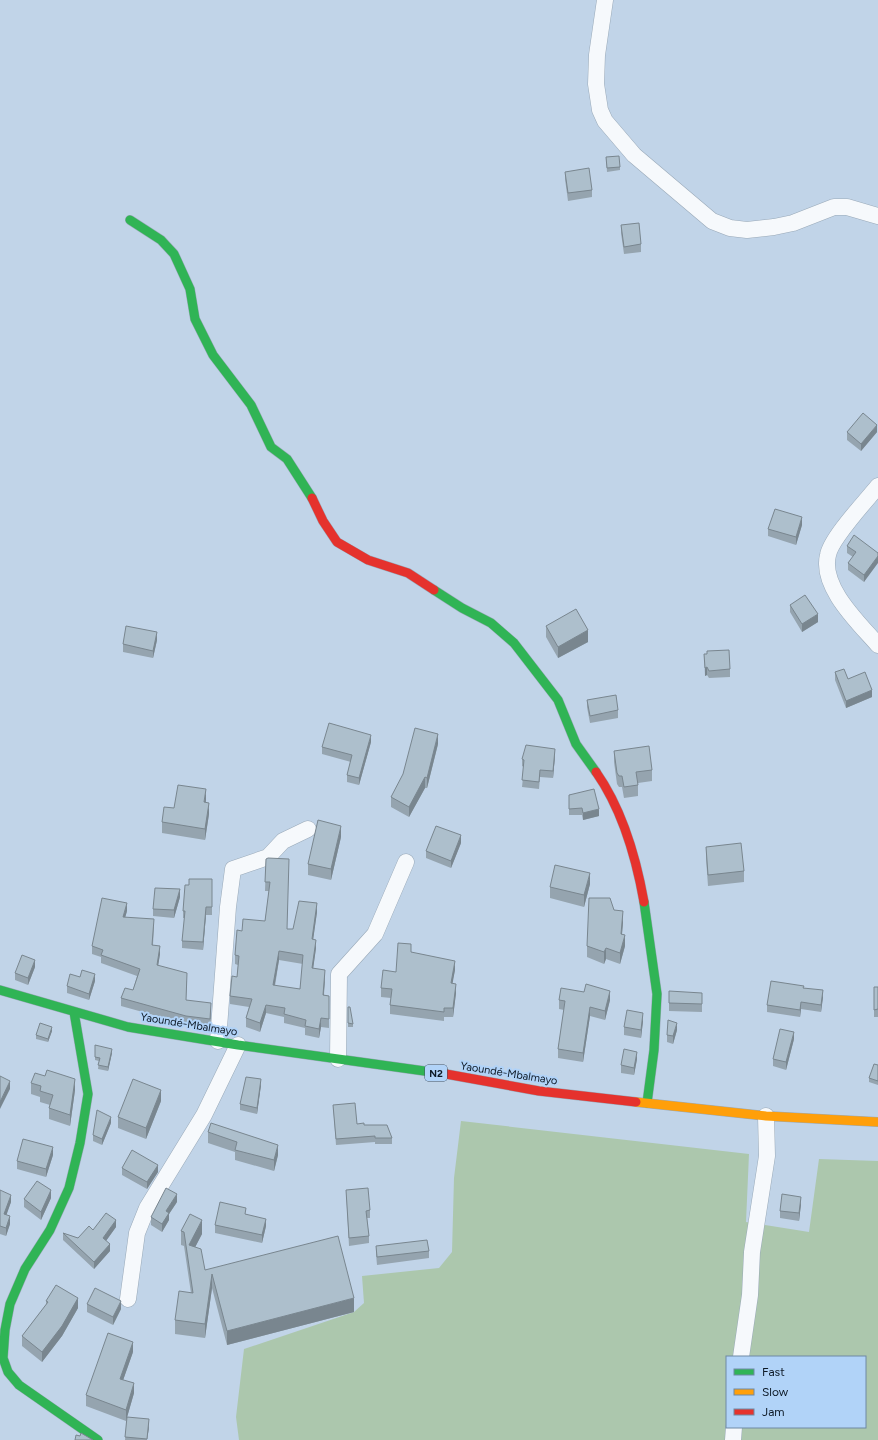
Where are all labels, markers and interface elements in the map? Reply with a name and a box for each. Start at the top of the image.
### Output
street label: Yaoundé-Mbalmayo [140,1010,238,1039]
street label: Yaoundé-Mbalmayo [460,1059,558,1088]
road number: N2 [425,1065,447,1081]
legend [726,1356,866,1428]
text: Fast [762,1365,785,1379]
text: Slow [762,1385,789,1399]
text: Jam [762,1405,785,1419]

